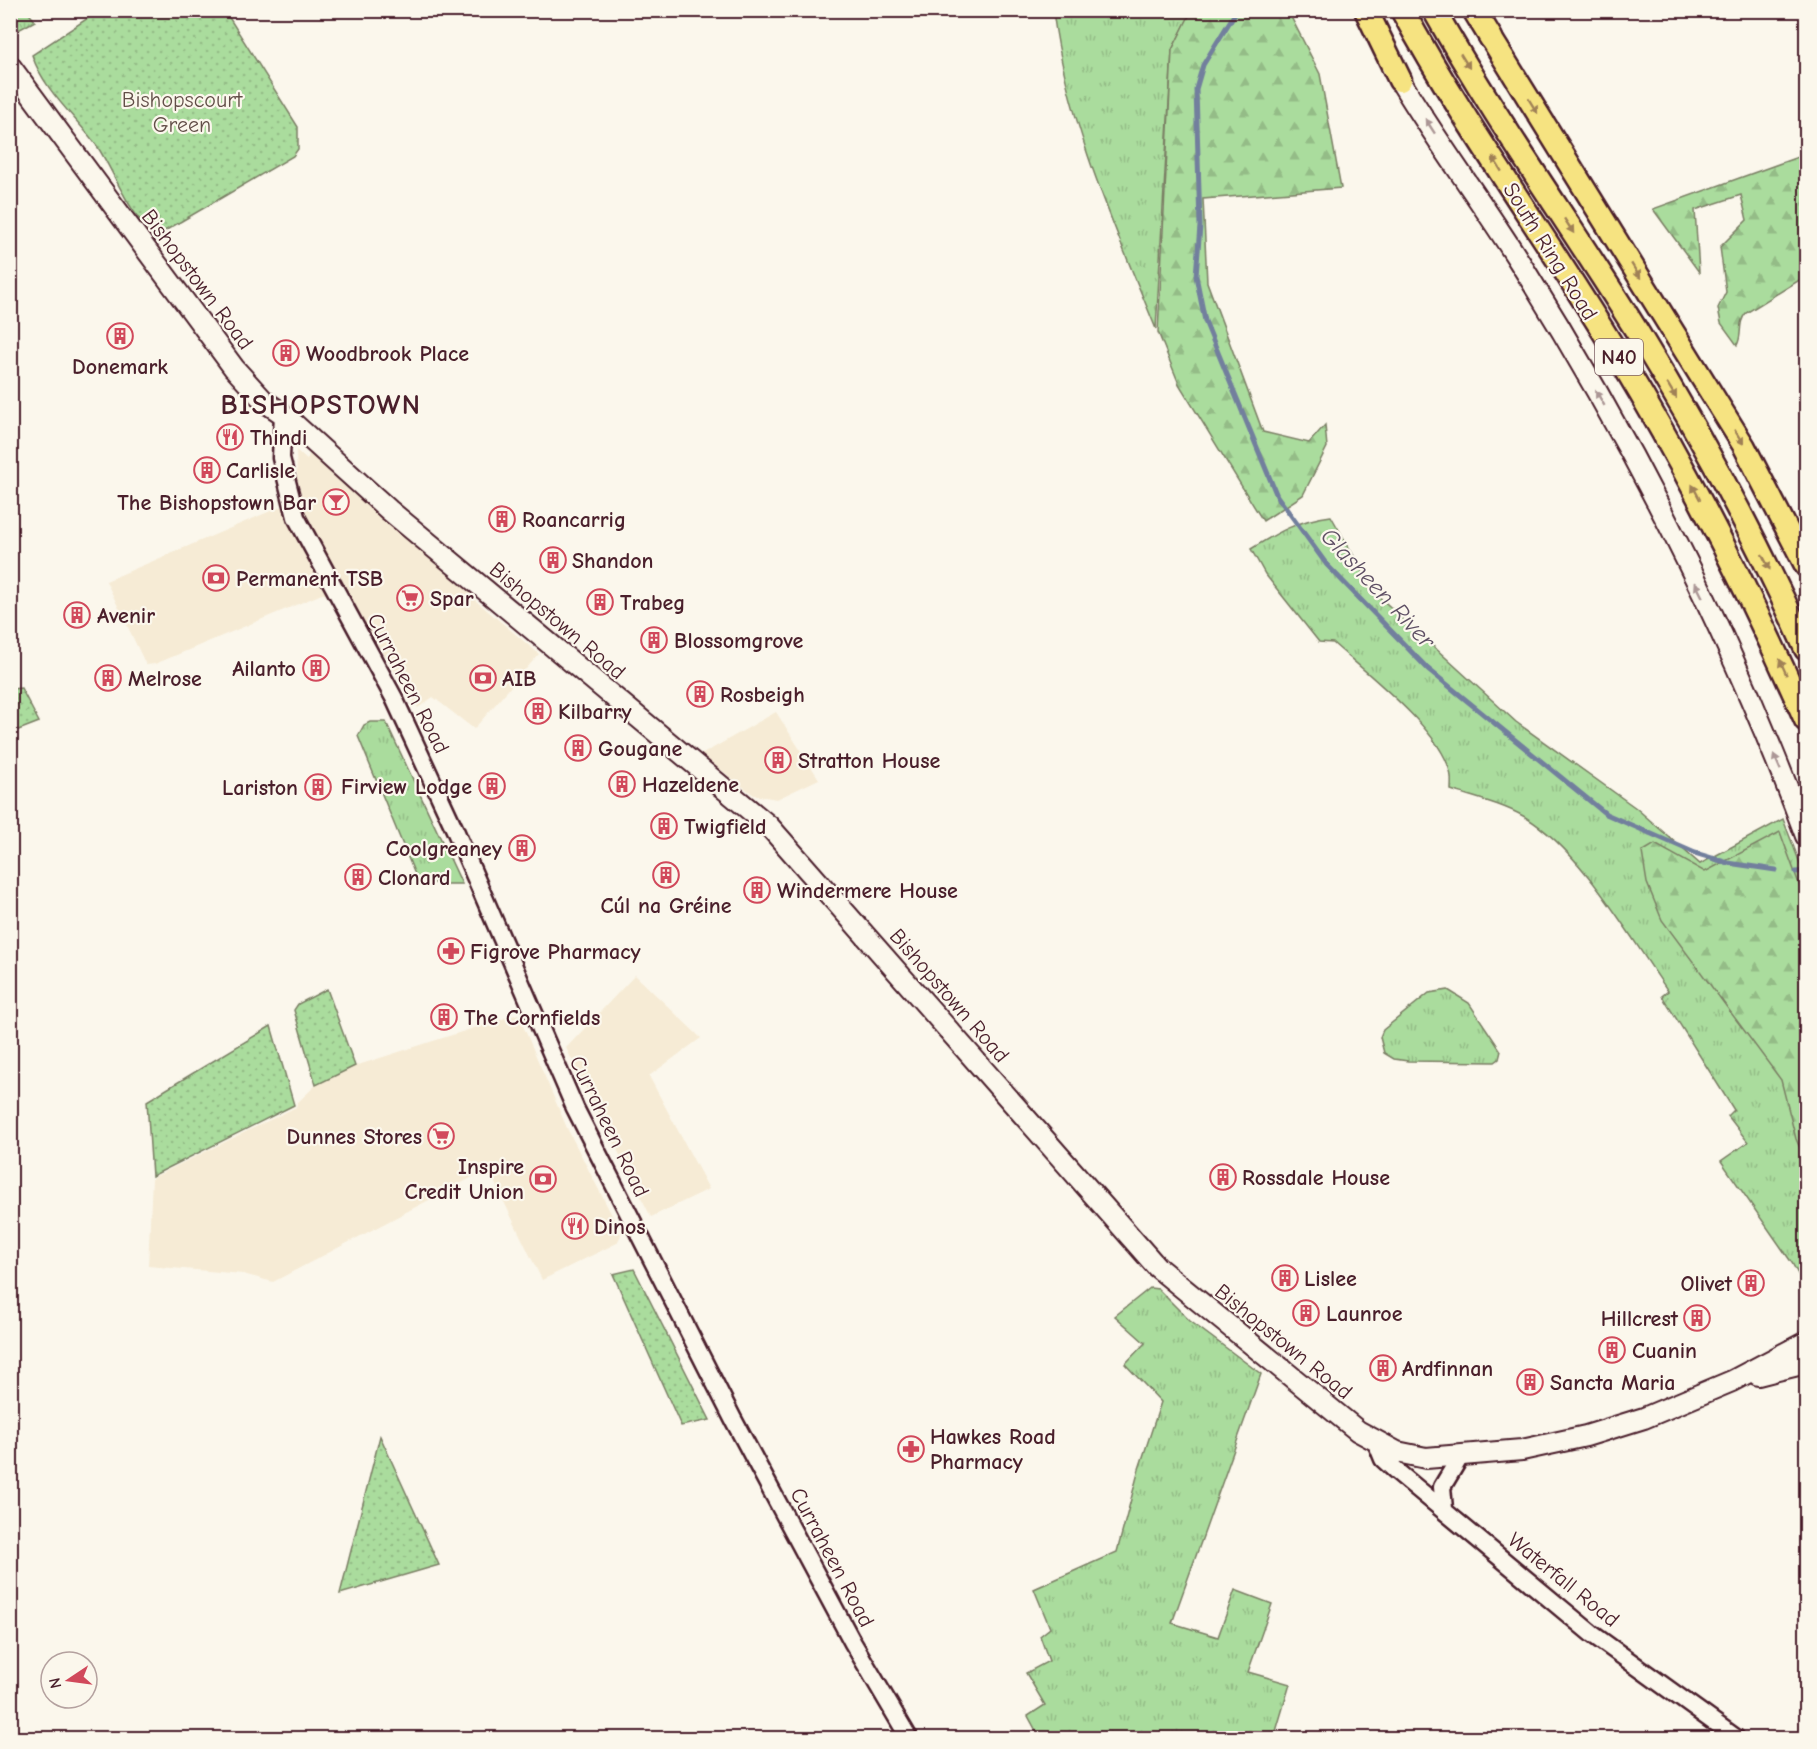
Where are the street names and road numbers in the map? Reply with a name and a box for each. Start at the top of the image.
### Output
street label: South Ring Road [1497,178,1603,325]
street label: Bishopstown Road [136,204,258,355]
road number: N40 [1595,339,1643,375]
street label: Bishopstown Road [484,556,631,685]
street label: Curraheen Road [362,609,455,758]
street label: Bishopstown Road [884,923,1015,1068]
street label: Curraheen Road [564,1052,655,1201]
street label: Bishopstown Road [1209,1278,1357,1405]
street label: Curraheen Road [784,1483,880,1632]
street label: Waterfall Road [1502,1527,1624,1633]

